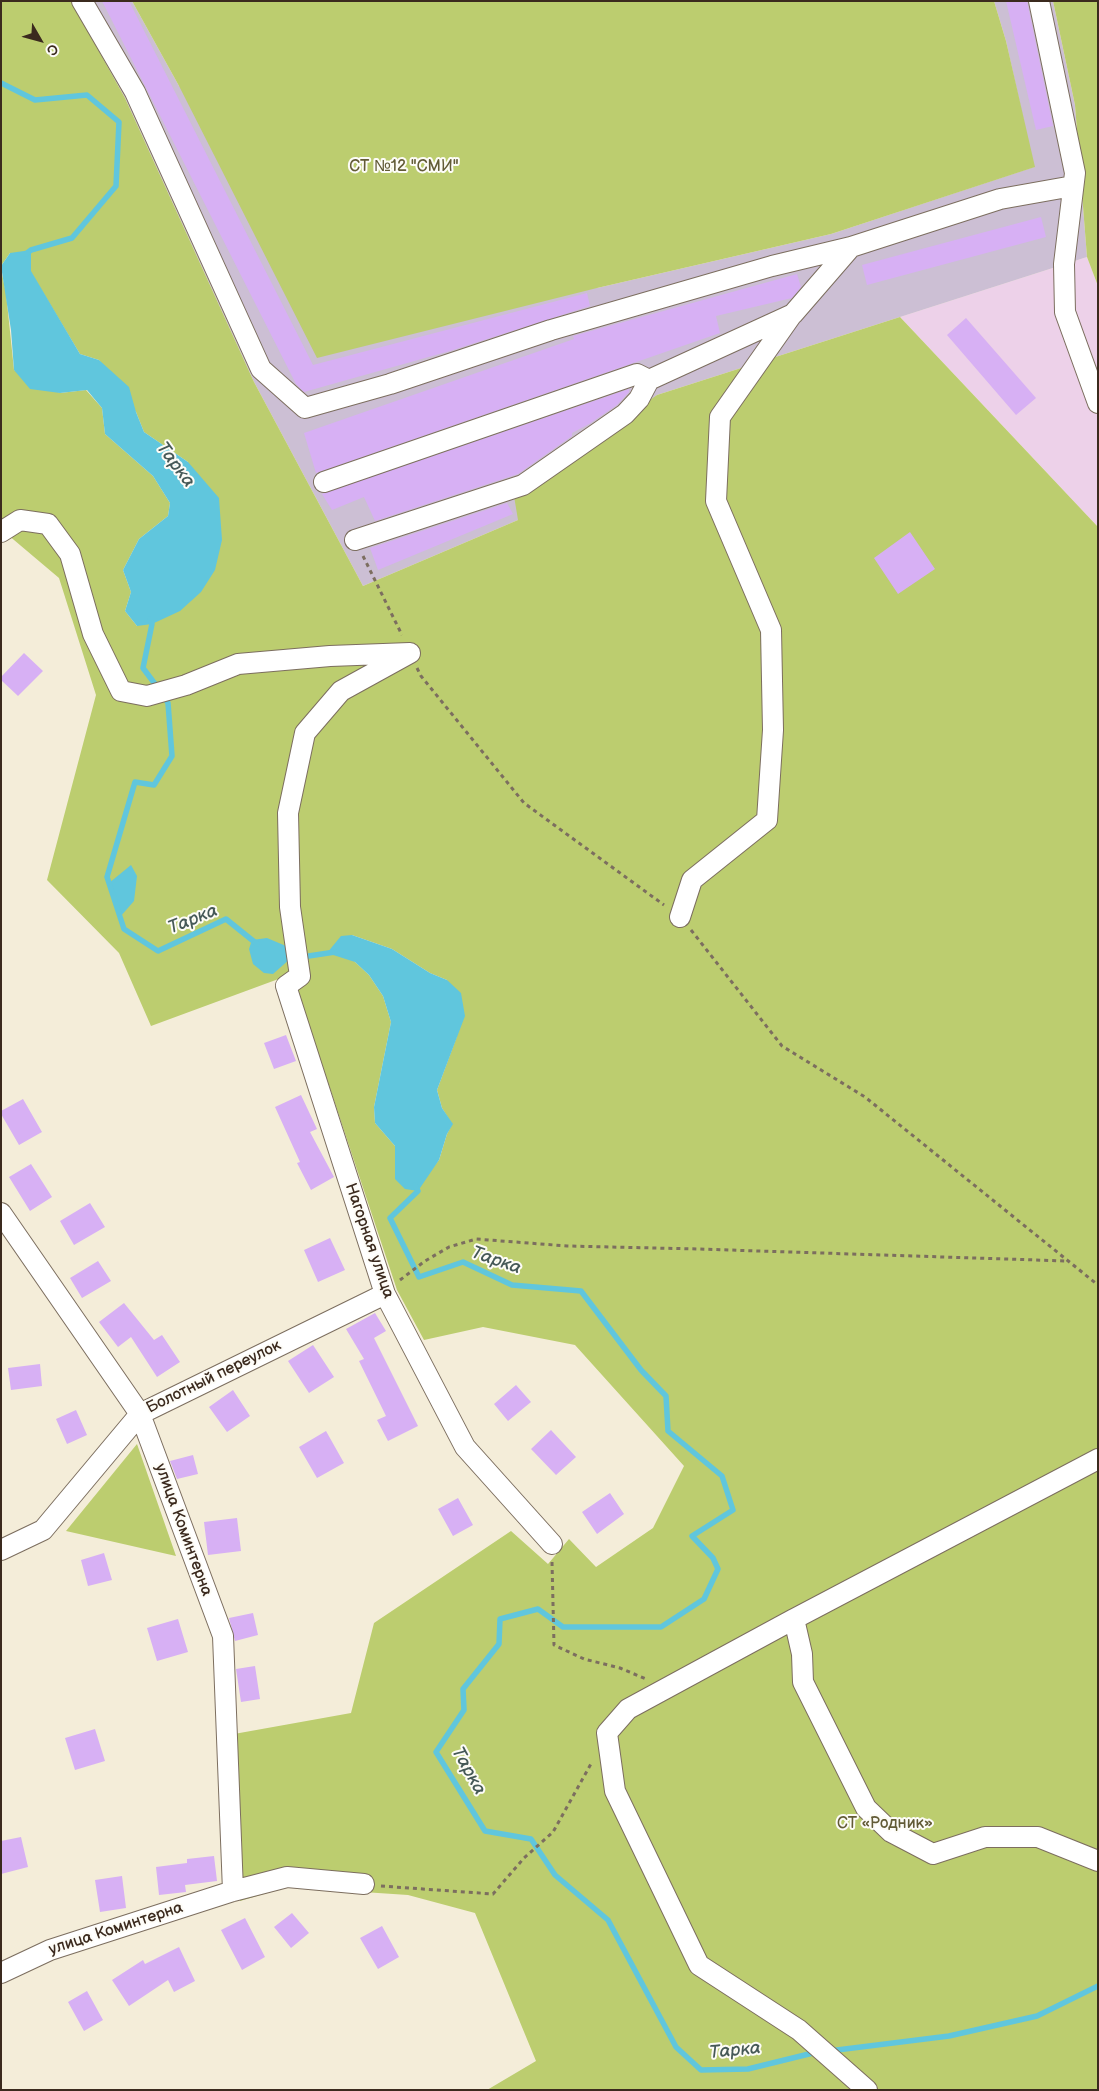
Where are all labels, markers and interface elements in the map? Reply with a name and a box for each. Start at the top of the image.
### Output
north arrow [15,15,65,65]
text: С [43,40,62,59]
park label: СТ №12 "СМИ" [349,157,459,177]
water label: Тарка [151,438,199,492]
water label: Тарка [165,900,221,940]
street label: Нагорная улица [340,1181,398,1301]
water label: Тарка [468,1242,524,1280]
street label: Болотный переулок [144,1336,284,1418]
street label: улица Коминтерна [150,1461,216,1599]
water label: Тарка [446,1743,490,1799]
park label: СТ «Родник» [837,1814,933,1834]
street label: улица Коминтерна [47,1898,185,1960]
water label: Тарка [708,2038,762,2064]

